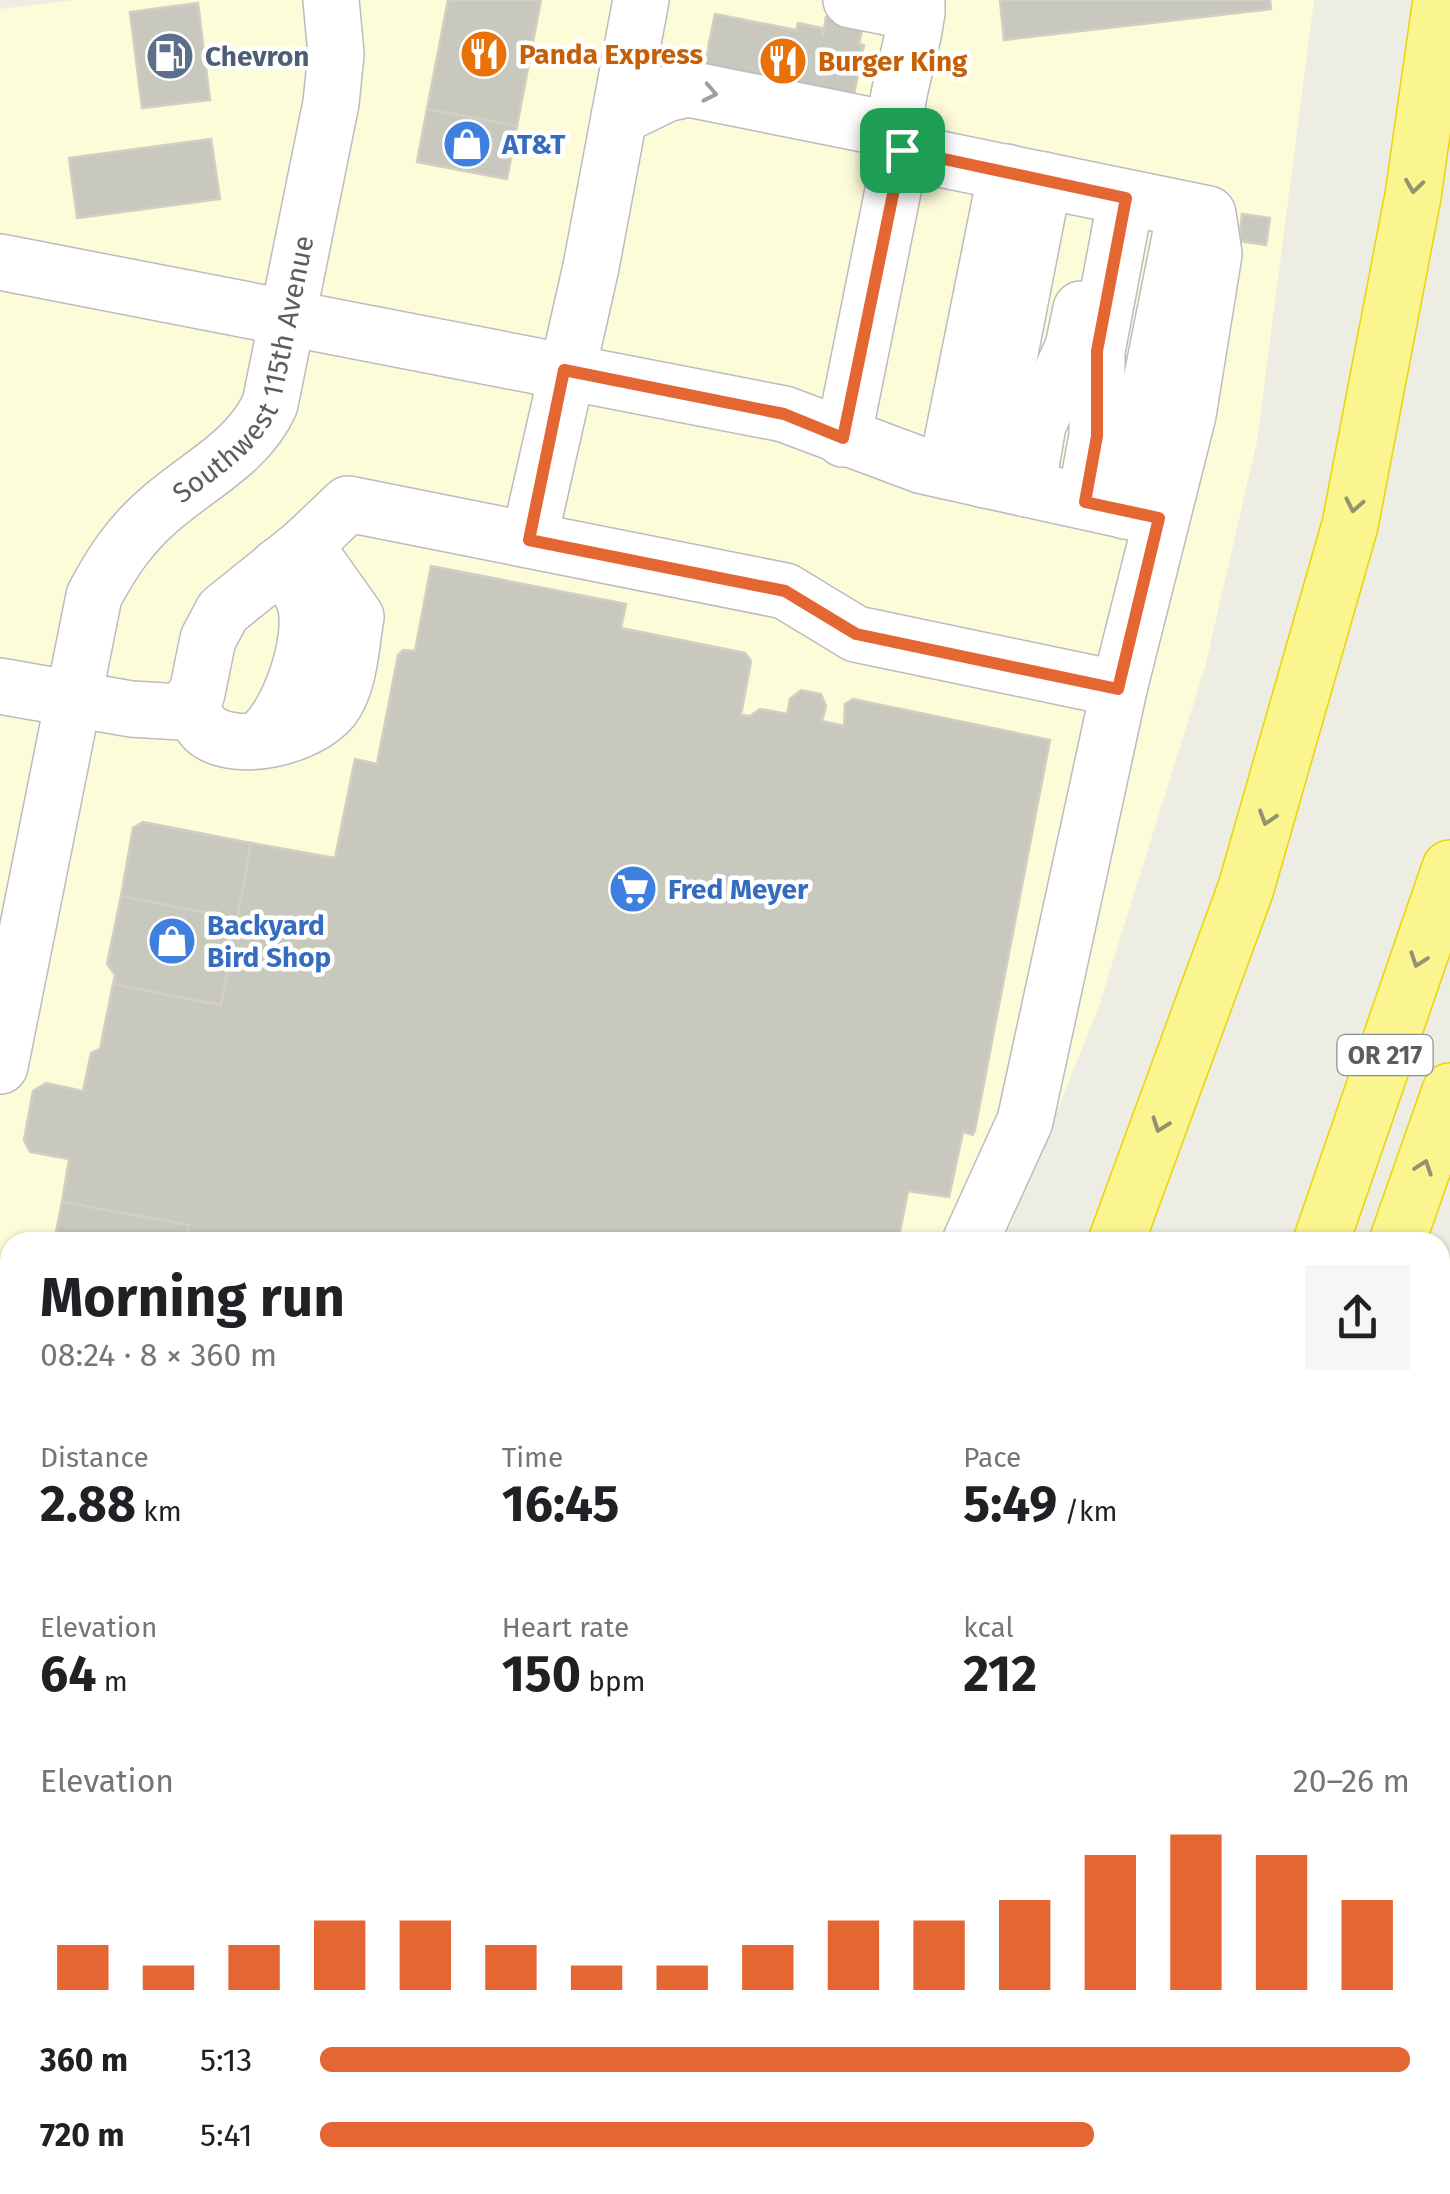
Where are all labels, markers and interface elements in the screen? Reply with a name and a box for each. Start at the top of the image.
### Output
restaurant icon: Panda Express [458,28,510,80]
fuel station icon: Chevron [144,30,196,82]
restaurant icon: Burger King [757,35,809,87]
place label: Panda Express [519,38,703,71]
place label: Chevron [205,40,309,73]
place label: Burger King [818,45,968,78]
one-way arrow [701,82,718,103]
pin [860,108,945,193]
shop icon: AT&T [441,118,493,170]
icon: arrive [875,123,930,178]
place label: AT&T [501,128,566,161]
one-way arrow [1405,177,1426,194]
street label: Southwest 115th Avenue [166,233,321,510]
one-way arrow [1344,497,1365,513]
one-way arrow [1258,809,1279,826]
supermarket icon: Fred Meyer [607,863,659,915]
place label: Fred Meyer [668,873,809,906]
place label: Backyard Bird Shop [207,909,331,974]
shop icon: Backyard Bird Shop [146,915,198,967]
one-way arrow [1410,951,1430,968]
road number: OR 217 [1338,1035,1432,1075]
one-way arrow [1151,1115,1172,1132]
one-way arrow [1412,1159,1432,1176]
text: Morning run [40,1265,345,1331]
button: share [1305,1265,1410,1370]
text: 08:24 · 8 × 360 m [40,1336,277,1374]
text: Distance [40,1441,149,1474]
text: Time [502,1441,563,1474]
text: Pace [963,1441,1021,1474]
text: 2.88 [40,1474,136,1534]
text: 16:45 [502,1474,619,1534]
text: 5:49 [963,1474,1057,1534]
text: km [136,1495,182,1528]
text: /km [1057,1495,1117,1528]
text: Elevation [40,1611,157,1644]
text: Heart rate [502,1611,629,1644]
text: kcal [963,1611,1014,1644]
text: 64 [40,1644,96,1704]
text: 150 [502,1644,581,1704]
text: 212 [963,1644,1037,1704]
text: m [96,1665,128,1698]
text: bpm [581,1665,646,1698]
text: Elevation [40,1762,174,1800]
text: 20–26 m [1293,1762,1410,1800]
text: 360 m [40,2041,128,2079]
text: 5:13 [200,2041,252,2079]
text: 720 m [40,2116,125,2154]
text: 5:41 [200,2116,253,2154]

